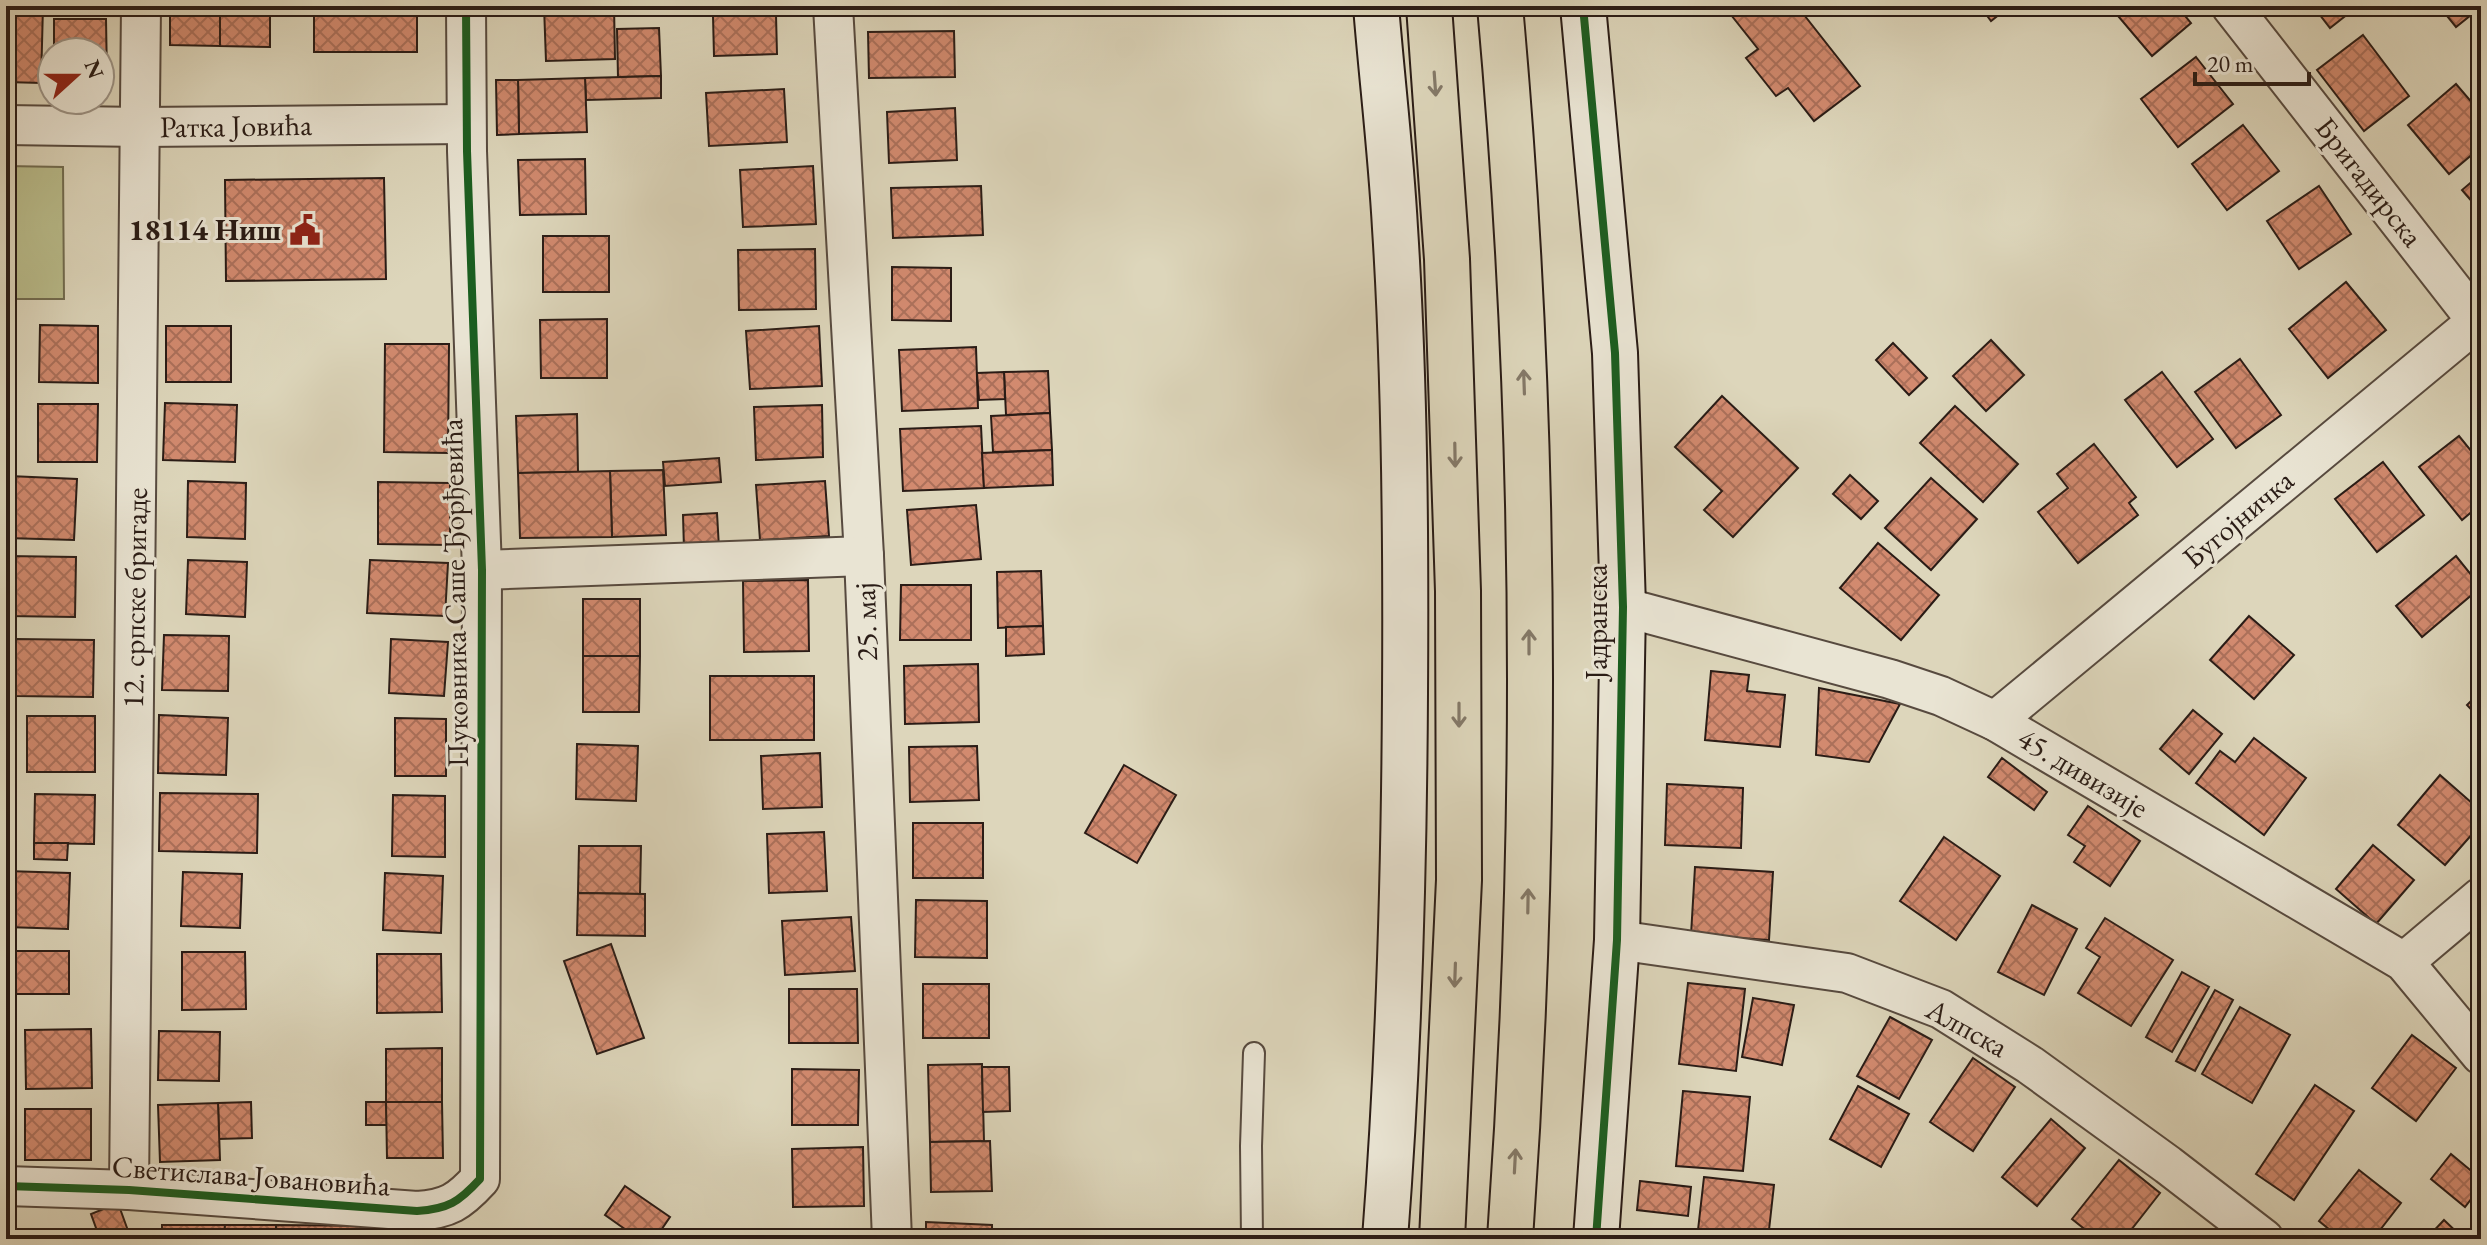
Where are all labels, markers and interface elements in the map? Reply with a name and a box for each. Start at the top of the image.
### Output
north arrow [36,36,116,116]
scale bar [2195,36,2309,86]
text: 20 m [2207,48,2254,79]
text: N [77,56,111,83]
one-way arrow [1428,70,1443,97]
street label: Ратка Јовића [159,105,313,146]
street label: Бригадирска [2307,109,2432,255]
place label: 18114 Ниш [129,210,281,249]
public building icon: 18114 Ниш [288,213,322,247]
one-way arrow [1516,369,1531,396]
street label: Пуковника Саше Ђорђевића [432,418,477,768]
one-way arrow [1447,441,1462,468]
street label: Бугојничка [2174,461,2301,577]
street label: 12. српске бригаде [113,487,156,709]
street label: Јадранска [1577,564,1616,683]
street label: 25. мај [845,582,886,662]
one-way arrow [1521,629,1537,656]
one-way arrow [1451,701,1467,728]
street label: 45. дивизије [2011,718,2156,827]
one-way arrow [1520,888,1535,915]
one-way arrow [1447,961,1462,988]
street label: Алпска [1918,989,2015,1066]
street label: Светислава Јовановића [111,1146,391,1205]
one-way arrow [1508,1148,1523,1175]

